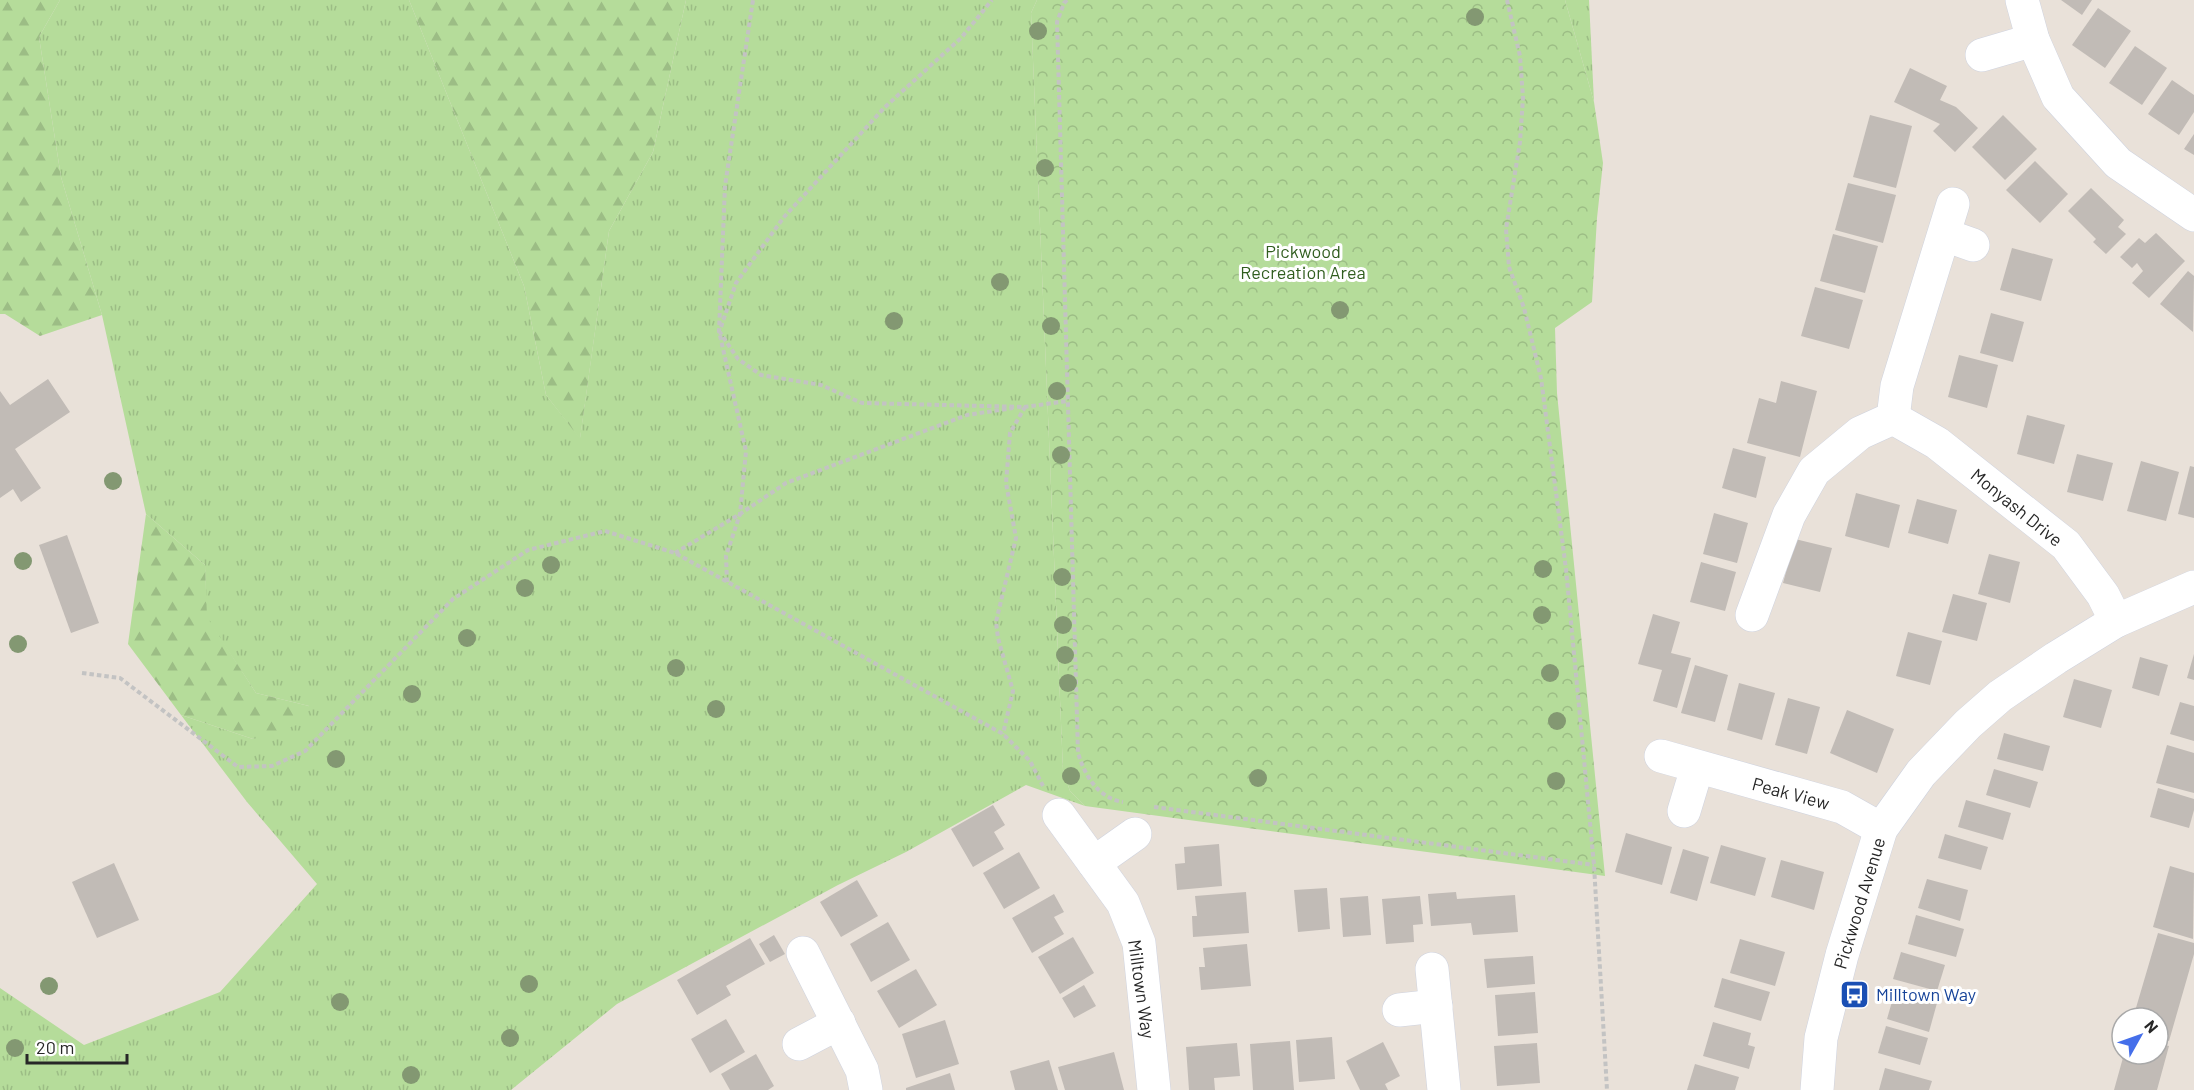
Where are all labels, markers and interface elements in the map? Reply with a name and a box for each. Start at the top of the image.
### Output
park label: Pickwood Recreation Area [1240,240,1366,283]
street label: Monyash Drive [1967,463,2067,551]
street label: Peak View [1750,772,1832,814]
street label: Pickwood Avenue [1829,834,1889,972]
street label: Milltown Way [1124,938,1160,1040]
bus stop icon: Milltown Way [1839,978,1871,1010]
place label: Milltown Way [1876,983,1976,1005]
north arrow [2110,1006,2170,1066]
text: N [2141,1016,2163,1036]
scale bar [27,1027,128,1065]
text: 20 m [36,1036,74,1058]

